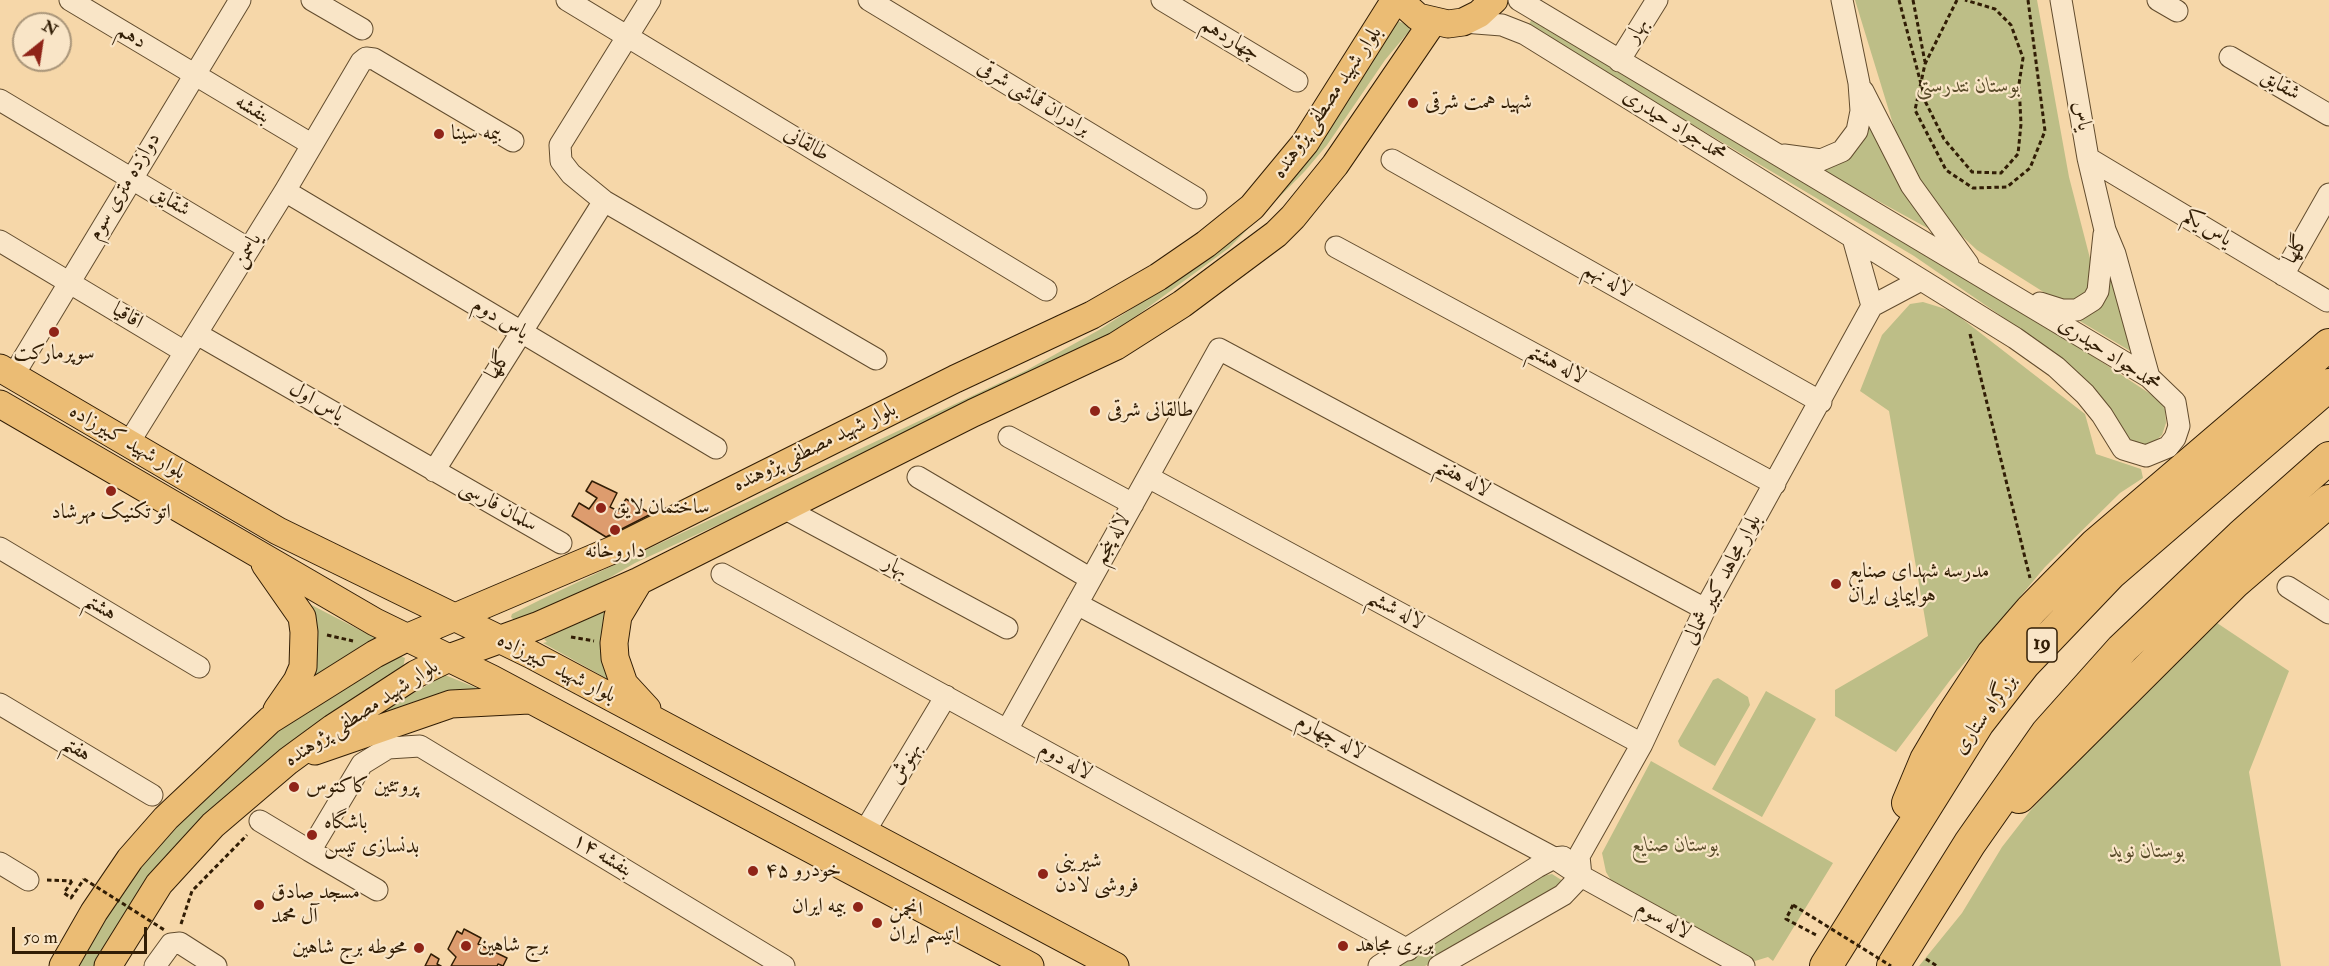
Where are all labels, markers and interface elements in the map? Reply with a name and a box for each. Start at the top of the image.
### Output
north arrow [12,12,72,72]
street label: چهاردهم [1196,12,1264,68]
street label: بهار [1621,14,1655,48]
text: N [39,16,61,40]
street label: دهم [112,18,150,56]
street label: بلوار شهید مصطفی پژوهنده [1268,22,1388,184]
street label: برادران قماشی شرقی [972,55,1094,143]
street label: شقایق [2256,65,2304,107]
park label: بوستان نتدرستی [1916,74,2020,100]
street label: محمدجواد حیدری [1617,84,1731,168]
street label: بنفشه [230,90,274,130]
place label: شهید همت شرقی [1425,90,1532,116]
marker: شهید همت شرقی [1406,96,1420,110]
street label: یاس [2066,99,2096,133]
place label: بیمه سینا [451,121,501,147]
street label: طالقانی [779,122,833,168]
marker: بیمه سینا [432,127,446,141]
street label: دوازده متری سوم [83,129,167,245]
street label: شقایق [146,181,194,223]
street label: یاس یکم [2178,205,2236,253]
street label: یاسمن [228,229,268,273]
street label: گلها [2279,231,2315,269]
street label: لاله نهم [1578,258,1636,304]
street label: یاس دوم [467,293,533,347]
street label: اقاقیا [107,298,147,336]
street label: محمدجواد حیدری [2053,312,2165,398]
marker: سوپرمارکت [47,325,61,339]
street label: لاله هشتم [1522,339,1590,391]
place label: سوپرمارکت [13,341,95,367]
street label: گلها [481,347,517,385]
street label: یاس اول [284,377,348,429]
street label: بلوار شهید مصطفی پژوهنده [729,398,901,498]
place label: طالقانی شرقی [1107,398,1194,424]
street label: بلوار شهید کبیرزاده [64,400,190,486]
marker: طالقانی شرقی [1088,404,1102,418]
street label: لاله هفتم [1430,454,1494,504]
street label: سلمان فارسی [455,475,541,539]
marker: اتو تکنیک مهرشاد [104,484,118,498]
place label: ساختمان لایق [613,495,710,521]
place label: اتو تکنیک مهرشاد [51,500,171,526]
marker: ساختمان لایق [594,501,608,515]
street label: لاله پنجم [1089,510,1137,570]
street label: بلوار مجاهد کبیر شمالی [1678,510,1768,650]
marker: داروخانه [608,523,622,537]
place label: داروخانه [585,539,645,565]
street label: بهار [878,551,912,585]
place label: مدرسه شهدای صنایع هواپیمایی ایران [1848,559,1989,609]
marker: مدرسه شهدای صنایع هواپیمایی ایران [1829,577,1843,591]
street label: لاله ششم [1362,586,1428,636]
street label: هشتم [79,589,121,627]
street label: بلوار شهید کبیرزاده [492,628,620,710]
road number: 19 [2027,628,2057,662]
street label: بلوار شهید مصطفی پژوهنده [280,655,444,773]
street label: بزرگراه ستاری [1948,670,2024,760]
street label: لاله چهارم [1291,710,1369,766]
street label: هفتم [57,732,95,768]
street label: لاله دوم [1034,737,1096,787]
street label: بهنوش [884,739,928,789]
place label: پروتئین کاکتوس [306,774,418,800]
marker: پروتئین کاکتوس [287,780,301,794]
place label: باشگاه بدنسازی تیس [324,810,419,860]
marker: باشگاه بدنسازی تیس [305,828,319,842]
street label: بنفشه ۱۴ [567,828,637,884]
park label: بوستان صنایع [1631,833,1719,859]
park label: بوستان نوید [2109,839,2185,865]
place label: شیرینی فروشی لادن [1055,849,1139,899]
place label: خودرو ۴۵ [765,858,841,884]
marker: خودرو ۴۵ [746,864,760,878]
marker: شیرینی فروشی لادن [1036,867,1050,881]
place label: مسجد صادق آل محمد [271,880,360,930]
place label: بیمه ایران [792,894,846,920]
street label: لاله سوم [1632,896,1694,946]
marker: مسجد صادق آل محمد [252,898,266,912]
place label: انجمن اتیسم ایران [889,898,959,948]
marker: بیمه ایران [851,900,865,914]
scale bar [15,915,150,953]
marker: انجمن اتیسم ایران [870,916,884,930]
text: 50 m [23,926,58,949]
place label: برج شاهین [478,933,548,959]
place label: بربری مجاهد [1355,933,1434,959]
place label: محوطه برج شاهین [292,935,407,961]
marker: برج شاهین [459,939,473,953]
marker: بربری مجاهد [1336,939,1350,953]
marker: محوطه برج شاهین [412,941,426,955]

